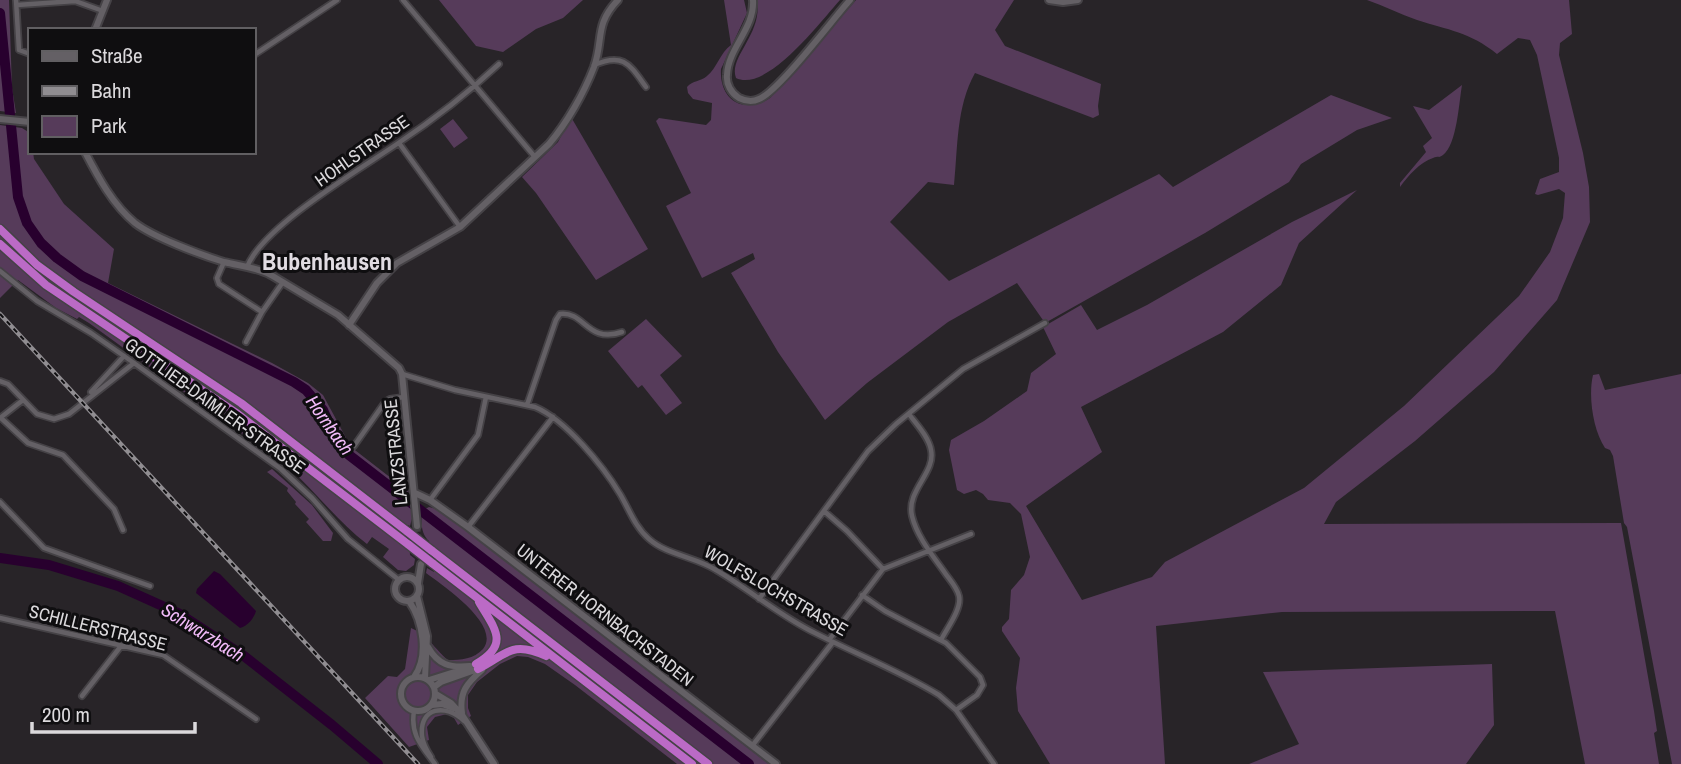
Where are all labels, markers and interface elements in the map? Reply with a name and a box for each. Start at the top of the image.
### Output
legend [28,28,256,154]
text: Straße [91,41,143,70]
text: Bahn [91,76,131,105]
street label: HOHLSTRASSE [310,109,414,192]
text: Park [91,111,127,140]
district label: Bubenhausen [262,245,392,277]
street label: GOTTLIEB-DAIMLER-STRASSE [120,332,311,480]
water label: Hornbach [300,390,360,460]
street label: LANZSTRASSE [377,398,414,506]
street label: UNTERER HORNBACHSTADEN [511,537,699,692]
street label: WOLFSLOCHSTRASSE [700,539,853,642]
water label: Schwarzbach [156,596,250,668]
street label: SCHILLERSTRASSE [27,598,170,657]
scale bar [32,690,194,734]
text: 200 m [42,700,90,729]

